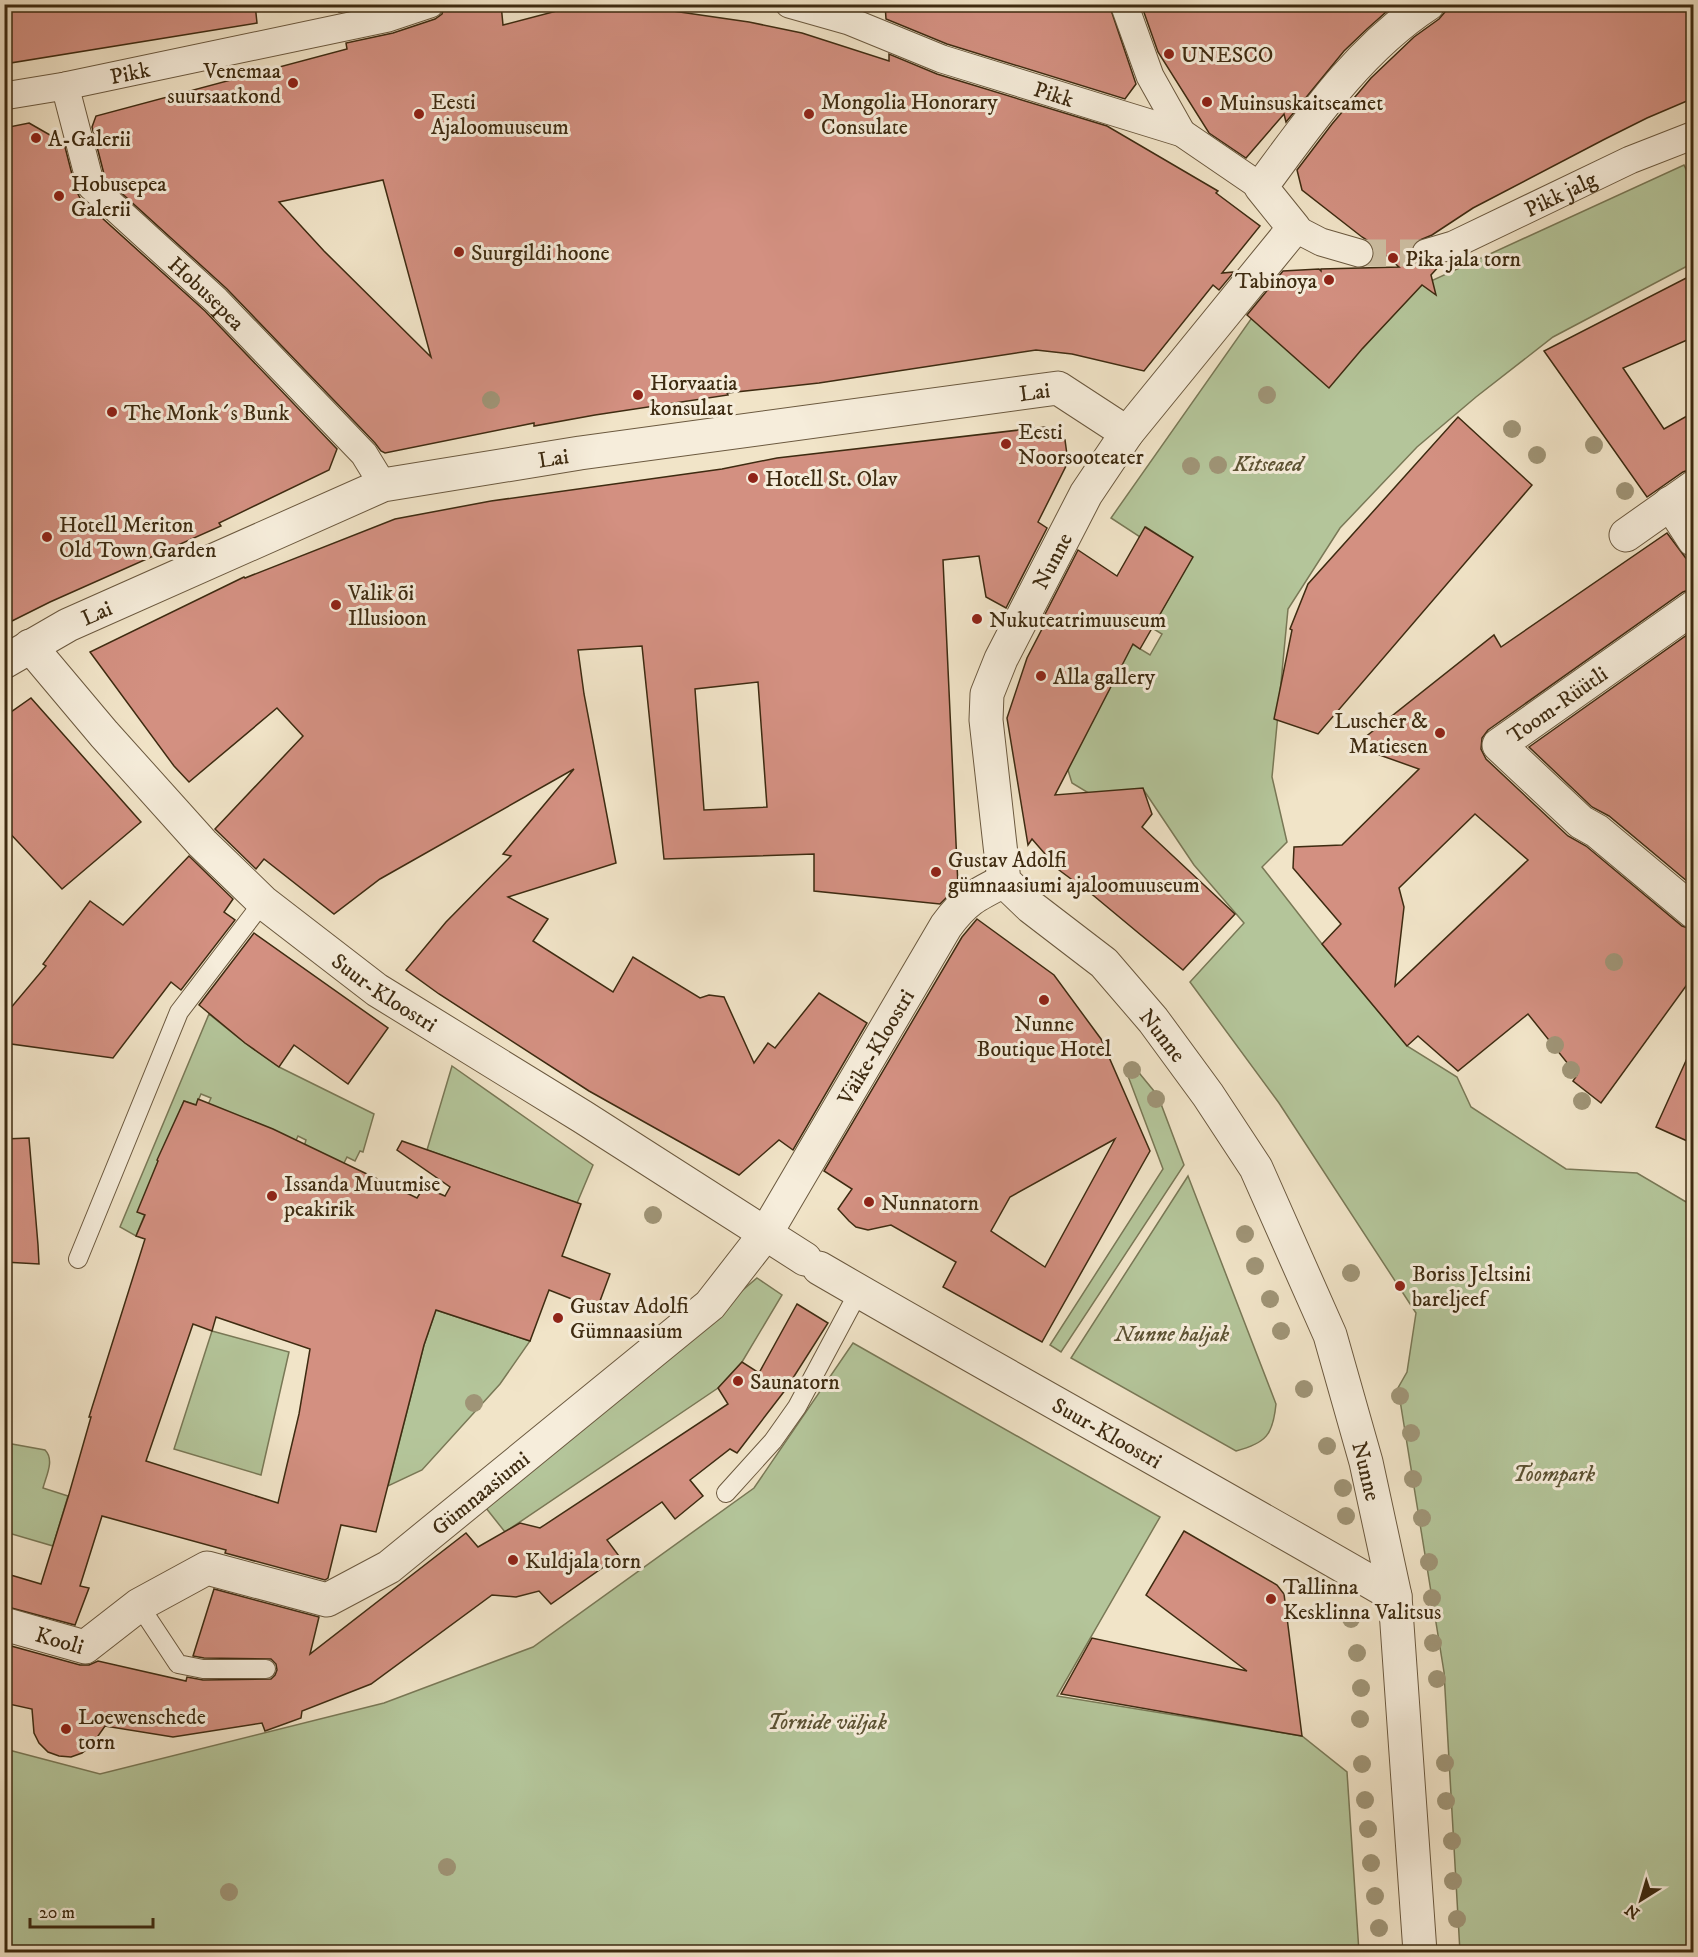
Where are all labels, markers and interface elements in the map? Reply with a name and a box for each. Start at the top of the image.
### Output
place label: UNESCO [1181,42,1273,69]
marker: UNESCO [1162,47,1176,61]
street label: Pikk [108,56,153,91]
place label: Venemaa suursaatkond [167,58,282,110]
marker: Venemaa suursaatkond [286,76,300,90]
street label: Pikk [1030,76,1077,114]
place label: Eesti Ajaloomuuseum [431,89,569,141]
place label: Mongolia Honorary Consulate [821,89,998,141]
place label: Muinsuskaitseamet [1219,90,1383,117]
marker: Muinsuskaitseamet [1200,95,1214,109]
marker: Eesti Ajaloomuuseum [412,107,426,121]
marker: Mongolia Honorary Consulate [802,107,816,121]
place label: A-Galerii [48,126,131,153]
marker: A-Galerii [29,131,43,145]
street label: Pikk jalg [1520,166,1602,224]
place label: Hobusepea Galerii [71,171,167,223]
marker: Hobusepea Galerii [52,189,66,203]
place label: Suurgildi hoone [471,240,610,267]
marker: Suurgildi hoone [452,245,466,259]
place label: Pika jala torn [1405,246,1522,273]
street label: Hobusepea [162,251,250,337]
marker: Pika jala torn [1386,251,1400,265]
place label: Tabinoya [1235,268,1318,295]
marker: Tabinoya [1322,273,1336,287]
place label: Horvaatia konsulaat [650,370,738,422]
street label: Lai [1018,377,1052,408]
marker: Horvaatia konsulaat [631,388,645,402]
place label: The Monk´s Bunk [124,400,290,427]
marker: The Monk´s Bunk [105,405,119,419]
place label: Eesti Noorsooteater [1018,419,1145,471]
marker: Eesti Noorsooteater [999,437,1013,451]
street label: Lai [536,443,571,475]
park label: Kitseaed [1232,451,1306,478]
place label: Hotell St. Olav [765,466,898,493]
marker: Hotell St. Olav [746,471,760,485]
place label: Hotell Meriton Old Town Garden [59,512,217,564]
street label: Nunne [1027,528,1079,594]
marker: Hotell Meriton Old Town Garden [40,530,54,544]
place label: Valik õi Illusioon [347,580,427,632]
street label: Lai [77,595,117,632]
marker: Valik õi Illusioon [329,598,343,612]
place label: Nukuteatrimuuseum [989,607,1166,634]
marker: Nukuteatrimuuseum [970,612,984,626]
street label: Toom-Rüütli [1502,661,1613,750]
place label: Alla gallery [1053,664,1156,691]
marker: Alla gallery [1034,669,1048,683]
place label: Luscher & Matiesen [1334,708,1429,760]
marker: Luscher & Matiesen [1433,726,1447,740]
place label: Gustav Adolfi gümnaasiumi ajaloomuuseum [948,847,1200,899]
marker: Gustav Adolfi gümnaasiumi ajaloomuuseum [929,865,943,879]
street label: Suur-Kloostri [326,948,441,1039]
street label: Väike-Kloostri [832,985,921,1111]
marker: Nunne Boutique Hotel [1037,993,1051,1007]
street label: Nunne [1133,1004,1191,1068]
place label: Nunne Boutique Hotel [977,1011,1112,1063]
place label: Issanda Muutmise peakirik [283,1171,440,1223]
marker: Issanda Muutmise peakirik [265,1189,279,1203]
place label: Nunnatorn [881,1190,979,1217]
marker: Nunnatorn [862,1195,876,1209]
place label: Boriss Jeltsini bareljeef [1412,1261,1531,1313]
marker: Boriss Jeltsini bareljeef [1393,1279,1407,1293]
place label: Gustav Adolfi Gümnaasium [570,1293,689,1345]
marker: Gustav Adolfi Gümnaasium [551,1311,565,1325]
park label: Nunne haljak [1113,1321,1230,1348]
place label: Saunatorn [750,1369,840,1396]
marker: Saunatorn [731,1374,745,1388]
street label: Suur-Kloostri [1047,1392,1166,1475]
street label: Nunne [1345,1439,1386,1504]
street label: Gümnaasiumi [427,1446,535,1542]
park label: Toompark [1513,1461,1596,1488]
place label: Kuldjala torn [525,1548,642,1575]
marker: Kuldjala torn [506,1553,520,1567]
place label: Tallinna Kesklinna Valitsus [1283,1574,1441,1626]
marker: Tallinna Kesklinna Valitsus [1264,1592,1278,1606]
street label: Kooli [32,1622,87,1661]
place label: Loewenschede torn [78,1704,206,1756]
park label: Tornide väljak [767,1709,888,1736]
marker: Loewenschede torn [59,1722,73,1736]
north arrow [1611,1870,1671,1930]
scale bar [30,1891,153,1929]
text: N [1621,1899,1644,1923]
text: 20 m [39,1902,75,1924]

